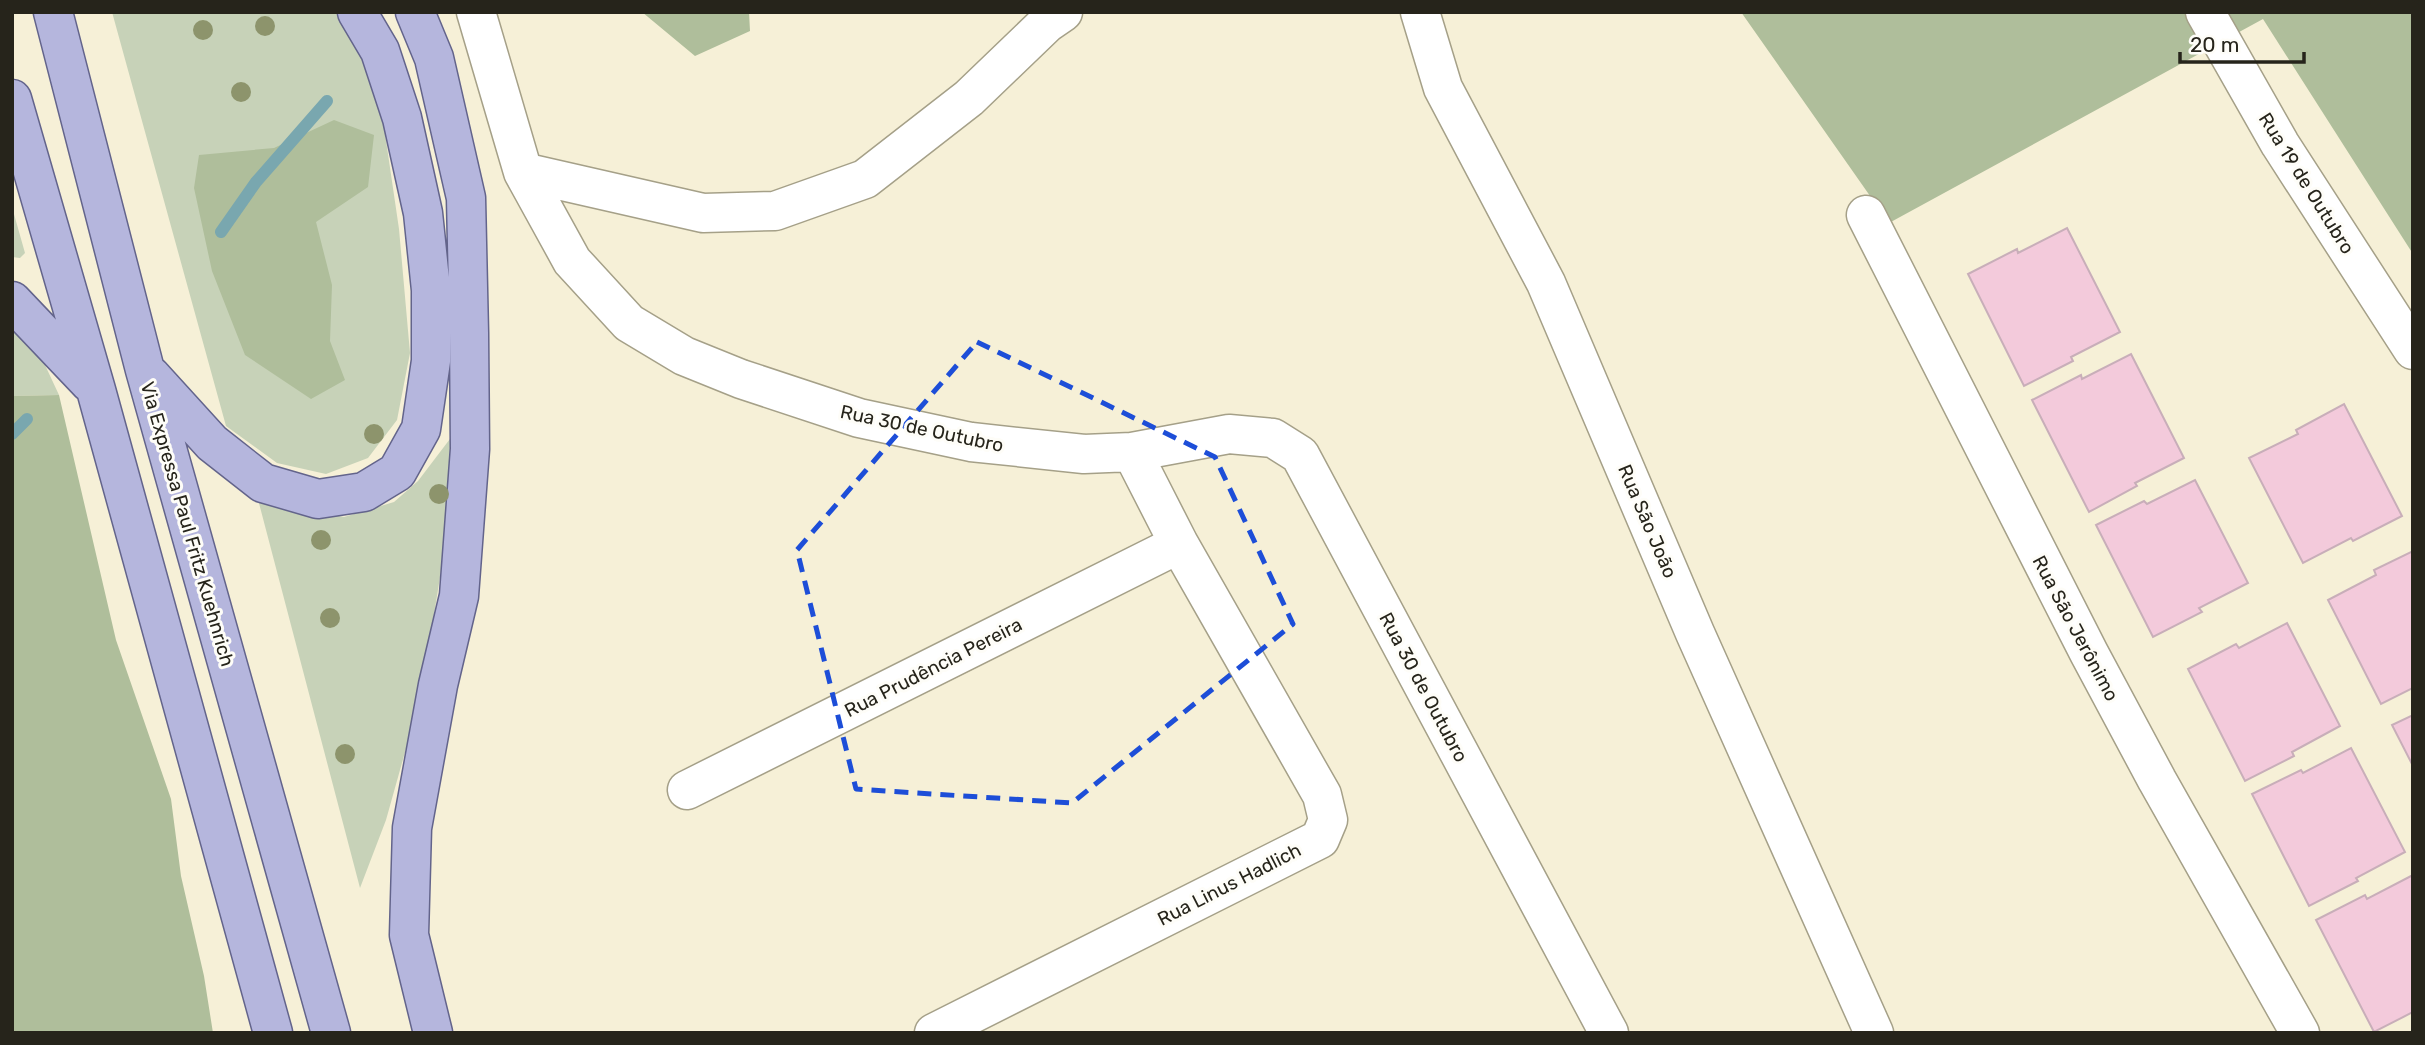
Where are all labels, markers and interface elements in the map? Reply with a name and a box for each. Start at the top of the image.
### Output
scale bar [2180,21,2304,65]
text: 20 m [2190,32,2239,57]
street label: Rua 19 de Outubro [2254,108,2359,258]
street label: Via Expressa Paul Fritz Kuehnrich [136,379,239,669]
street label: Rua 30 de Outubro [838,400,1006,457]
street label: Rua São João [1613,461,1682,581]
street label: Rua São Jerônimo [2028,552,2124,705]
street label: Rua 30 de Outubro [1374,608,1473,766]
street label: Rua Prudência Pereira [841,613,1026,722]
street label: Rua Linus Hadlich [1153,838,1305,931]

